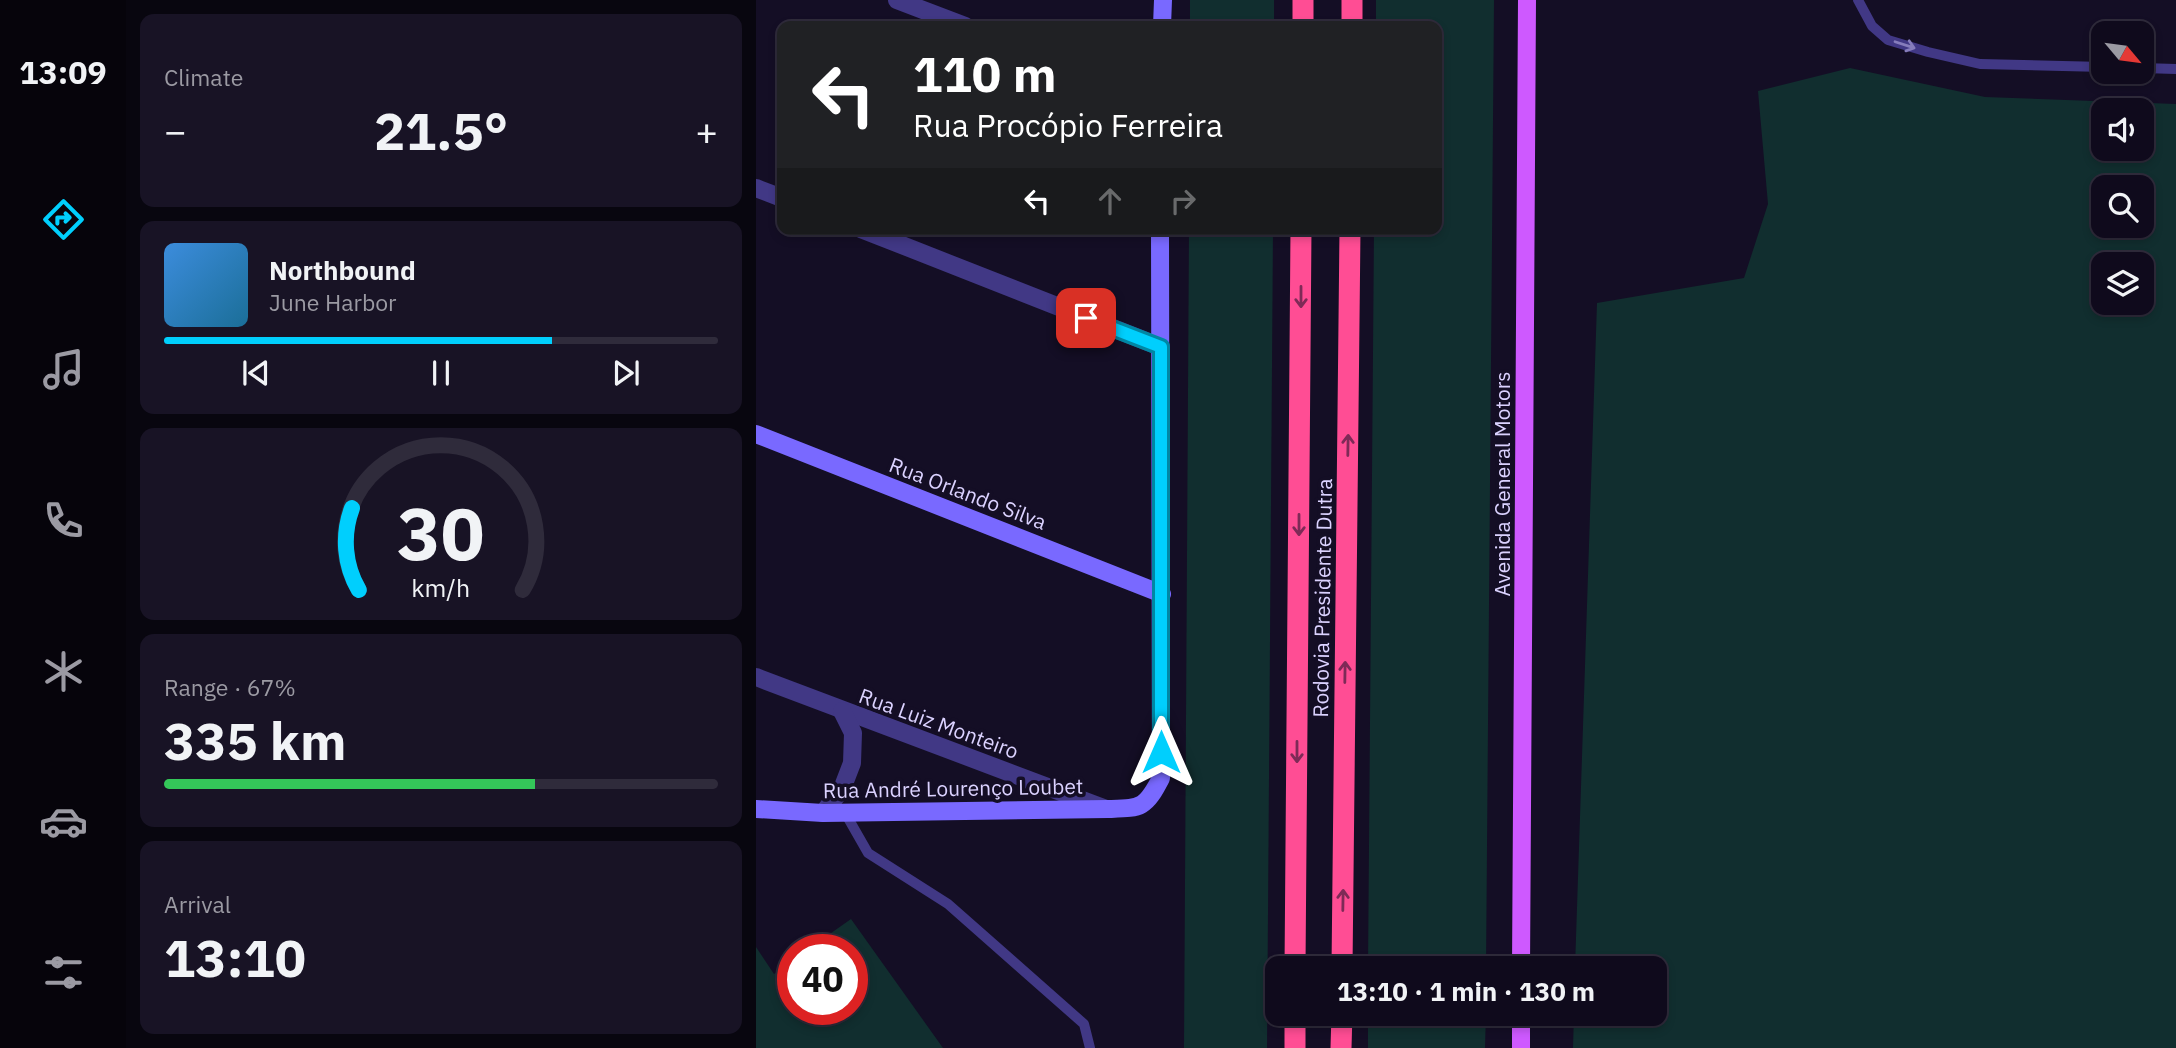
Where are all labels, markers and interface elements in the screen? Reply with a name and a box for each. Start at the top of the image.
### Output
north arrow [2091,21,2154,84]
map controls [2091,21,2154,315]
one-way arrow [1894,39,1916,52]
text: 110 m [913,42,1057,105]
icon: left [798,49,889,140]
text: 13:09 [19,51,107,93]
text: Climate [164,62,243,92]
text: 21.5° [374,97,508,164]
button: sound [2091,98,2154,161]
text: Rua Procópio Ferreira [913,104,1223,146]
text: − [164,106,187,155]
text: + [695,106,718,155]
button: search [2091,175,2154,238]
icon: left [1018,182,1056,220]
icon: ahead [1091,182,1129,220]
icon: right [1164,182,1202,220]
icon: directions [39,195,88,244]
button: layers [2091,252,2154,315]
text: Northbound [269,253,416,287]
one-way arrow [1294,286,1307,309]
text: June Harbor [269,287,397,317]
pin [1056,288,1116,348]
icon: arrive [1067,299,1105,337]
icon: music [39,345,88,394]
icon: previous [237,354,275,392]
icon: pause [422,354,460,392]
icon: next [607,354,645,392]
street label: Avenida General Motors [1488,371,1516,597]
one-way arrow [1341,433,1355,456]
street label: Rua Orlando Silva [885,450,1051,536]
street label: Rodovia Presidente Dutra [1306,478,1338,718]
text: 30 [397,485,485,580]
icon: phone [39,496,88,545]
one-way arrow [1292,513,1306,536]
text: km/h [412,571,470,604]
icon: climate [39,647,88,696]
one-way arrow [1338,661,1352,684]
text: Range · 67% [164,672,296,702]
street label: Rua Luiz Monteiro [855,681,1023,765]
text: 335 km [164,707,346,774]
position arrow [1124,715,1198,789]
one-way arrow [1290,741,1304,764]
street label: Rua André Lourenço Loubet [823,772,1083,804]
icon: car [39,797,88,846]
one-way arrow [1336,888,1350,911]
text: Arrival [164,889,231,919]
text: 13:10 [164,924,306,991]
speed limit sign: 40 [777,934,868,1025]
icon: filters [39,948,88,997]
text: 13:10 · 1 min · 130 m [1337,974,1595,1008]

